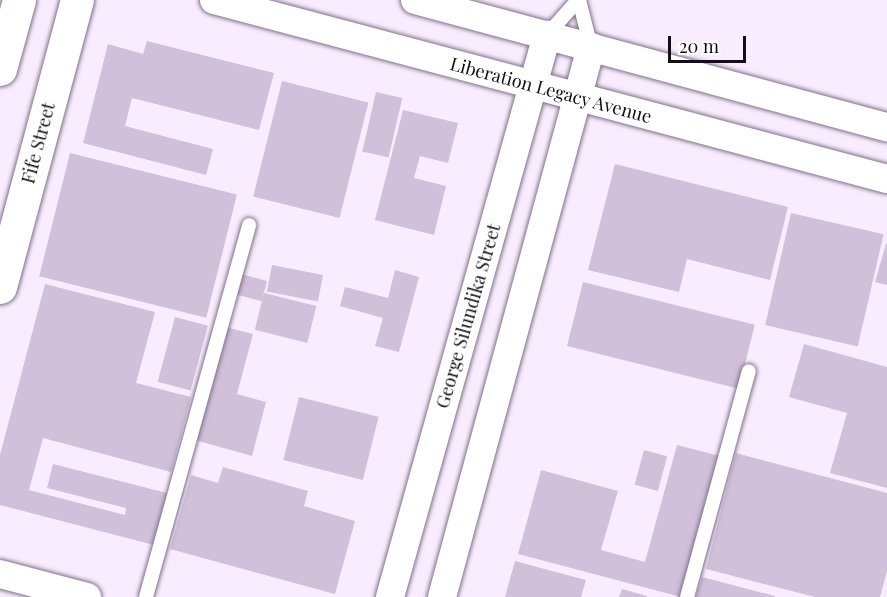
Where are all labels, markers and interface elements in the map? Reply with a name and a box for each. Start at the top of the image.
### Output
scale bar [671,24,749,62]
text: 20 m [679,34,719,58]
street label: Liberation Legacy Avenue [448,53,654,127]
street label: Fife Street [17,100,59,186]
street label: George Silundika Street [431,221,505,411]

